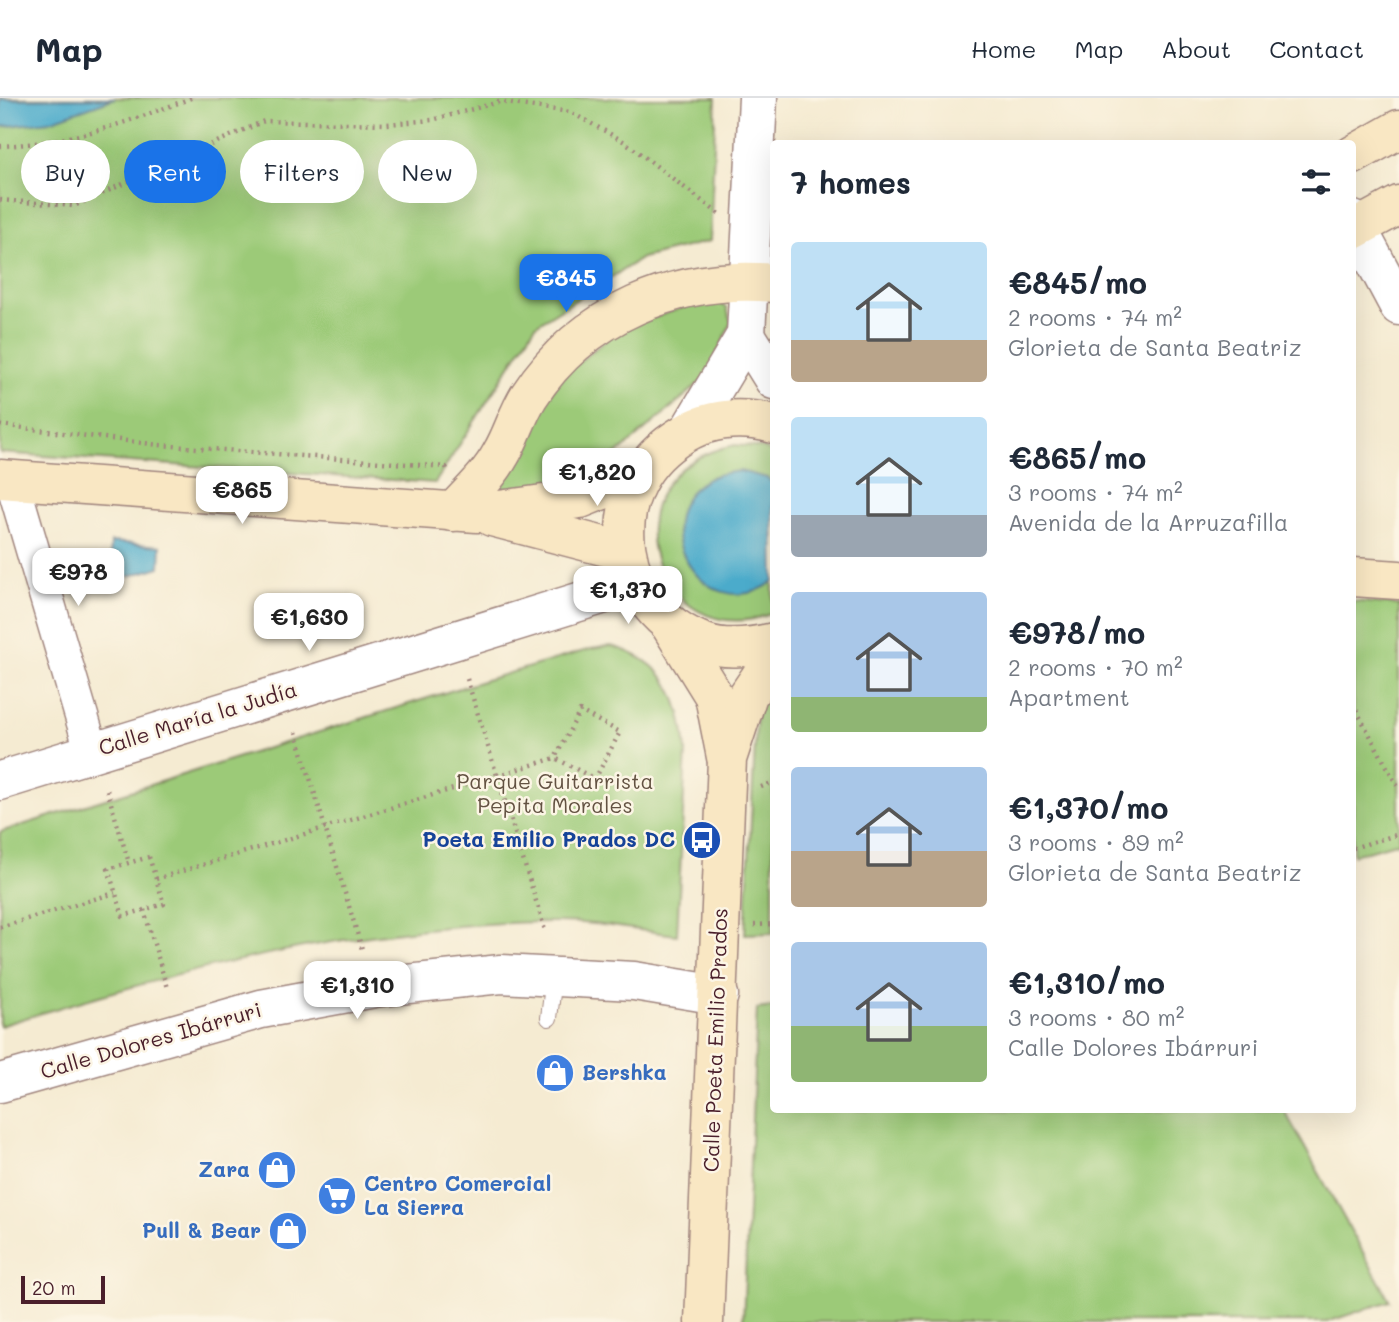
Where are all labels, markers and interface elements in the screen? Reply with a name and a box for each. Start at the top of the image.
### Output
text: Map [35,27,103,70]
text: Home [971,33,1036,64]
text: Map [1074,33,1123,64]
text: About [1161,33,1231,64]
text: Contact [1269,33,1364,64]
chip: Buy [21,140,110,203]
chip: Rent [124,140,226,203]
chip: Filters [240,140,364,203]
chip: New [378,140,477,203]
text: 7 homes [791,162,911,202]
icon: filters [1297,163,1335,201]
pin: €845 [525,254,607,314]
text: €845 [536,262,596,292]
text: €845/mo [1008,262,1147,302]
icon: home [847,270,931,354]
text: 2 rooms · 74 m² [1008,302,1182,332]
text: Glorieta de Santa Beatriz [1008,332,1301,362]
text: €865/mo [1008,437,1146,477]
icon: home [847,445,931,529]
pin: €1,820 [540,448,654,508]
text: €1,820 [558,456,636,486]
pin: €865 [201,466,283,526]
text: €865 [212,474,272,504]
text: 3 rooms · 74 m² [1008,477,1183,507]
text: Avenida de la Arruzafilla [1008,507,1288,537]
pin: €978 [37,548,119,608]
text: €978 [48,556,108,586]
pin: €1,370 [571,566,685,626]
text: €1,370 [589,574,667,604]
pin: €1,630 [252,594,366,653]
text: €1,630 [270,601,348,631]
text: €978/mo [1008,612,1145,652]
icon: home [847,620,931,704]
text: 2 rooms · 70 m² [1008,652,1183,682]
street label: Calle María la Judía [95,675,300,761]
text: Apartment [1008,682,1130,712]
park label: Parque Guitarrista Pepita Morales [457,767,653,818]
text: €1,370/mo [1008,787,1168,827]
icon: home [847,795,931,879]
bus stop icon: Poeta Emilio Prados DC [681,819,723,861]
place label: Poeta Emilio Prados DC [422,825,675,852]
text: 3 rooms · 89 m² [1008,827,1184,857]
text: Glorieta de Santa Beatriz [1008,857,1301,887]
street label: Calle Poeta Emilio Prados [696,907,733,1172]
pin: €1,310 [300,962,414,1021]
text: €1,310/mo [1008,962,1165,1002]
text: €1,310 [320,969,394,999]
icon: home [847,970,931,1054]
street label: Calle Dolores Ibárruri [37,995,264,1084]
text: 3 rooms · 80 m² [1008,1002,1184,1032]
text: Calle Dolores Ibárruri [1008,1032,1258,1062]
shop icon: Bershka [534,1052,576,1094]
place label: Bershka [582,1058,667,1085]
shop icon: Zara [256,1149,298,1191]
place label: Zara [198,1155,250,1182]
place label: Centro Comercial La Sierra [364,1169,551,1220]
supermarket icon: Centro Comercial La Sierra [316,1175,358,1217]
shop icon: Pull & Bear [267,1210,309,1252]
place label: Pull & Bear [142,1216,261,1243]
scale bar [21,1273,105,1305]
text: 20 m [32,1275,76,1300]

